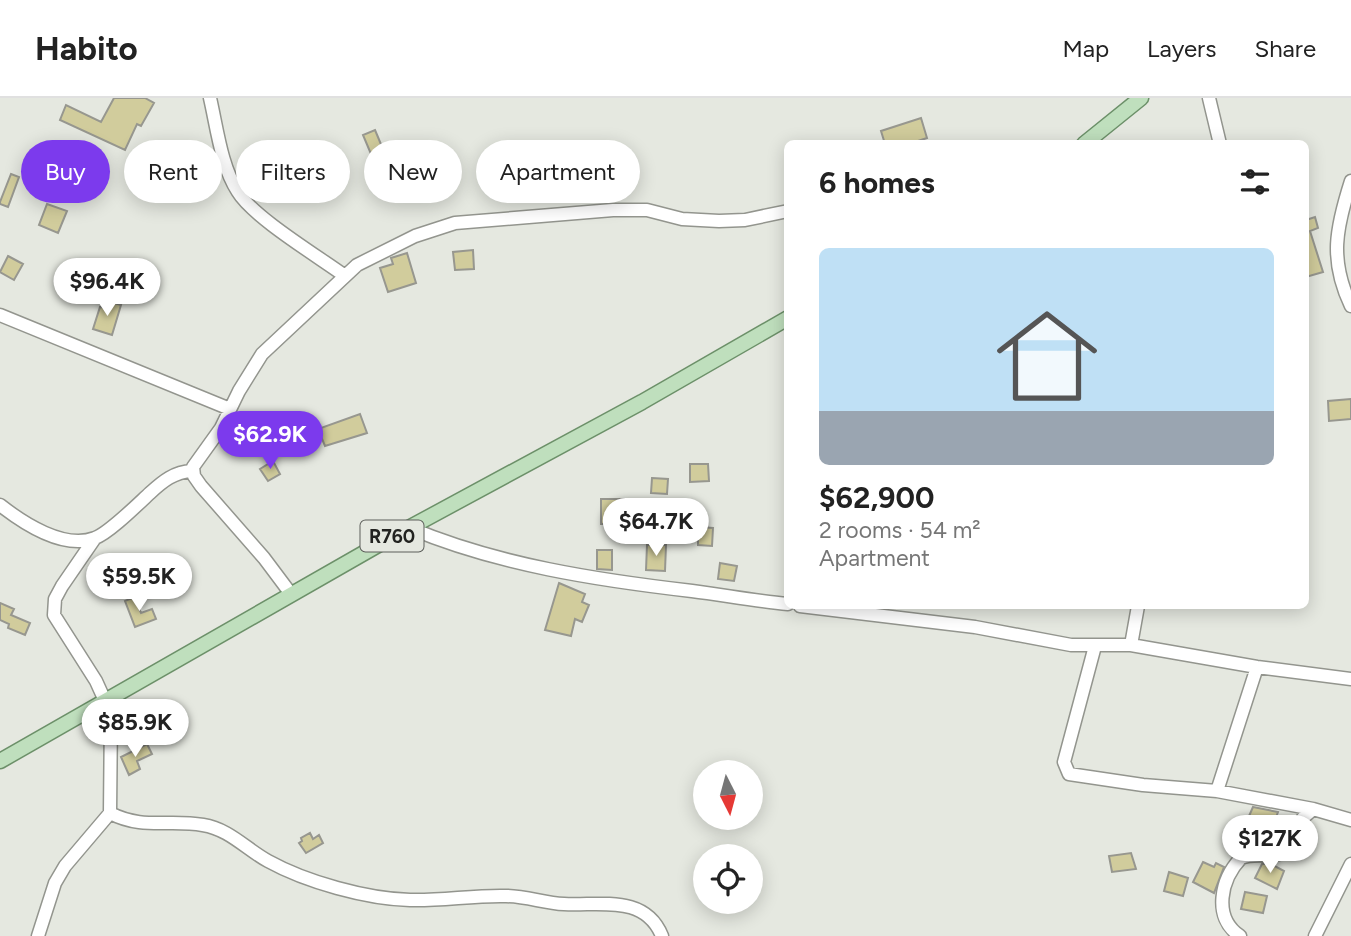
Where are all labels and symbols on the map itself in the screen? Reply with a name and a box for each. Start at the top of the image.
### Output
pin: $96.4K [50,258,164,318]
pin: $62.9K [213,412,327,471]
pin: $64.7K [599,498,713,558]
road number: R760 [360,520,424,551]
pin: $59.5K [82,554,196,613]
pin: $85.9K [78,700,192,759]
north arrow [693,760,763,830]
pin: $127K [1221,816,1319,875]

